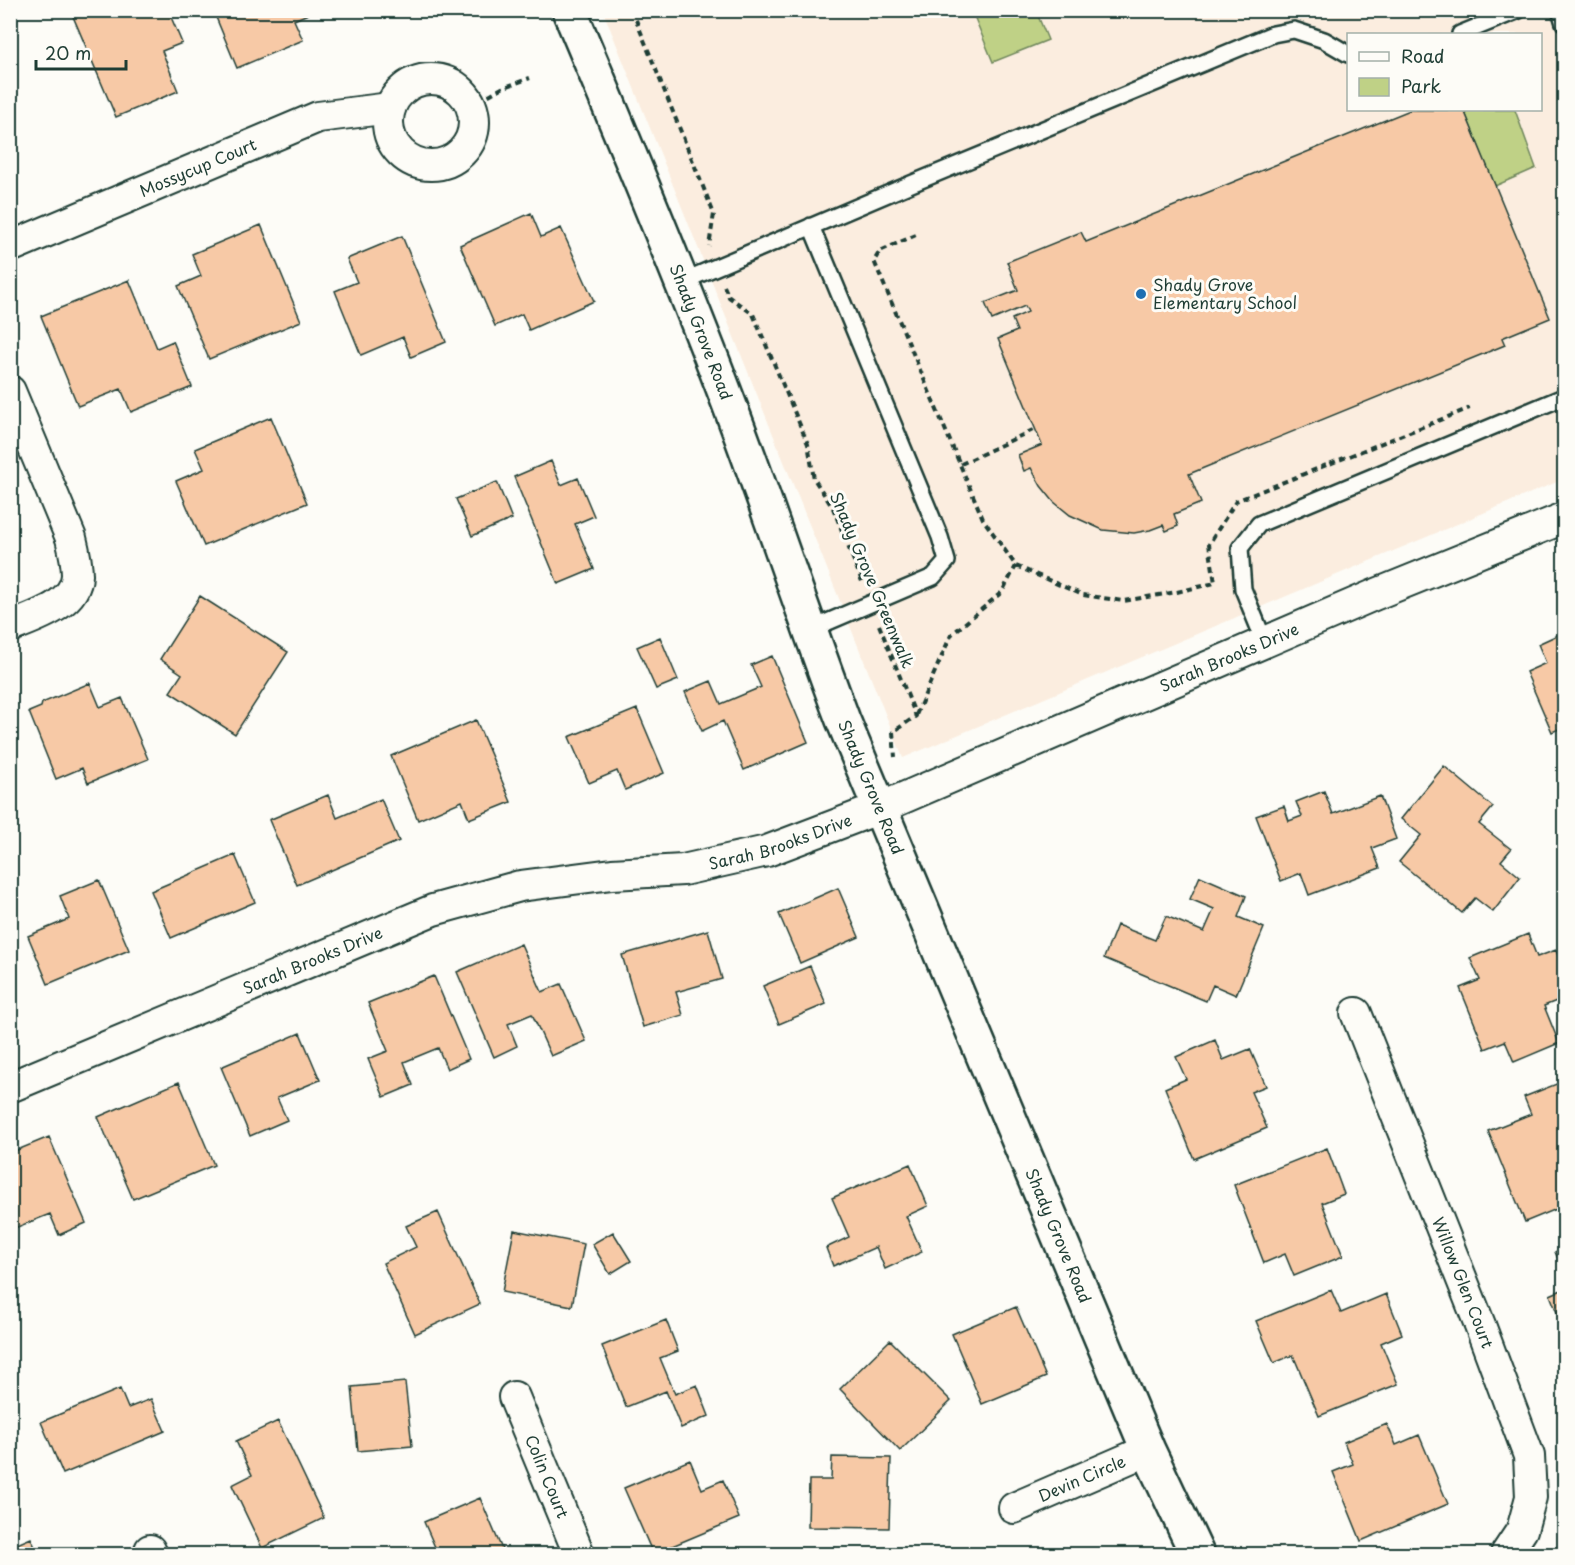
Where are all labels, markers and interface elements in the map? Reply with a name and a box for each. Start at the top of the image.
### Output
scale bar [36,33,126,71]
legend [1347,33,1542,111]
text: 20 m [45,39,91,66]
text: Road [1401,42,1445,69]
text: Park [1401,72,1441,99]
street label: Mossycup Court [135,131,260,202]
street label: Shady Grove Road [665,260,739,403]
place label: Shady Grove Elementary School [1153,272,1297,314]
marker: Shady Grove Elementary School [1134,287,1148,301]
street label: Shady Grove Greenwalk [825,488,921,672]
street label: Sarah Brooks Drive [1156,616,1302,697]
street label: Shady Grove Road [833,716,911,858]
street label: Sarah Brooks Drive [706,807,855,875]
street label: Sarah Brooks Drive [239,920,386,999]
street label: Shady Grove Road [1021,1164,1098,1306]
street label: Willow Glen Court [1427,1213,1501,1352]
street label: Colin Court [520,1431,576,1522]
street label: Devin Circle [1034,1448,1129,1507]

